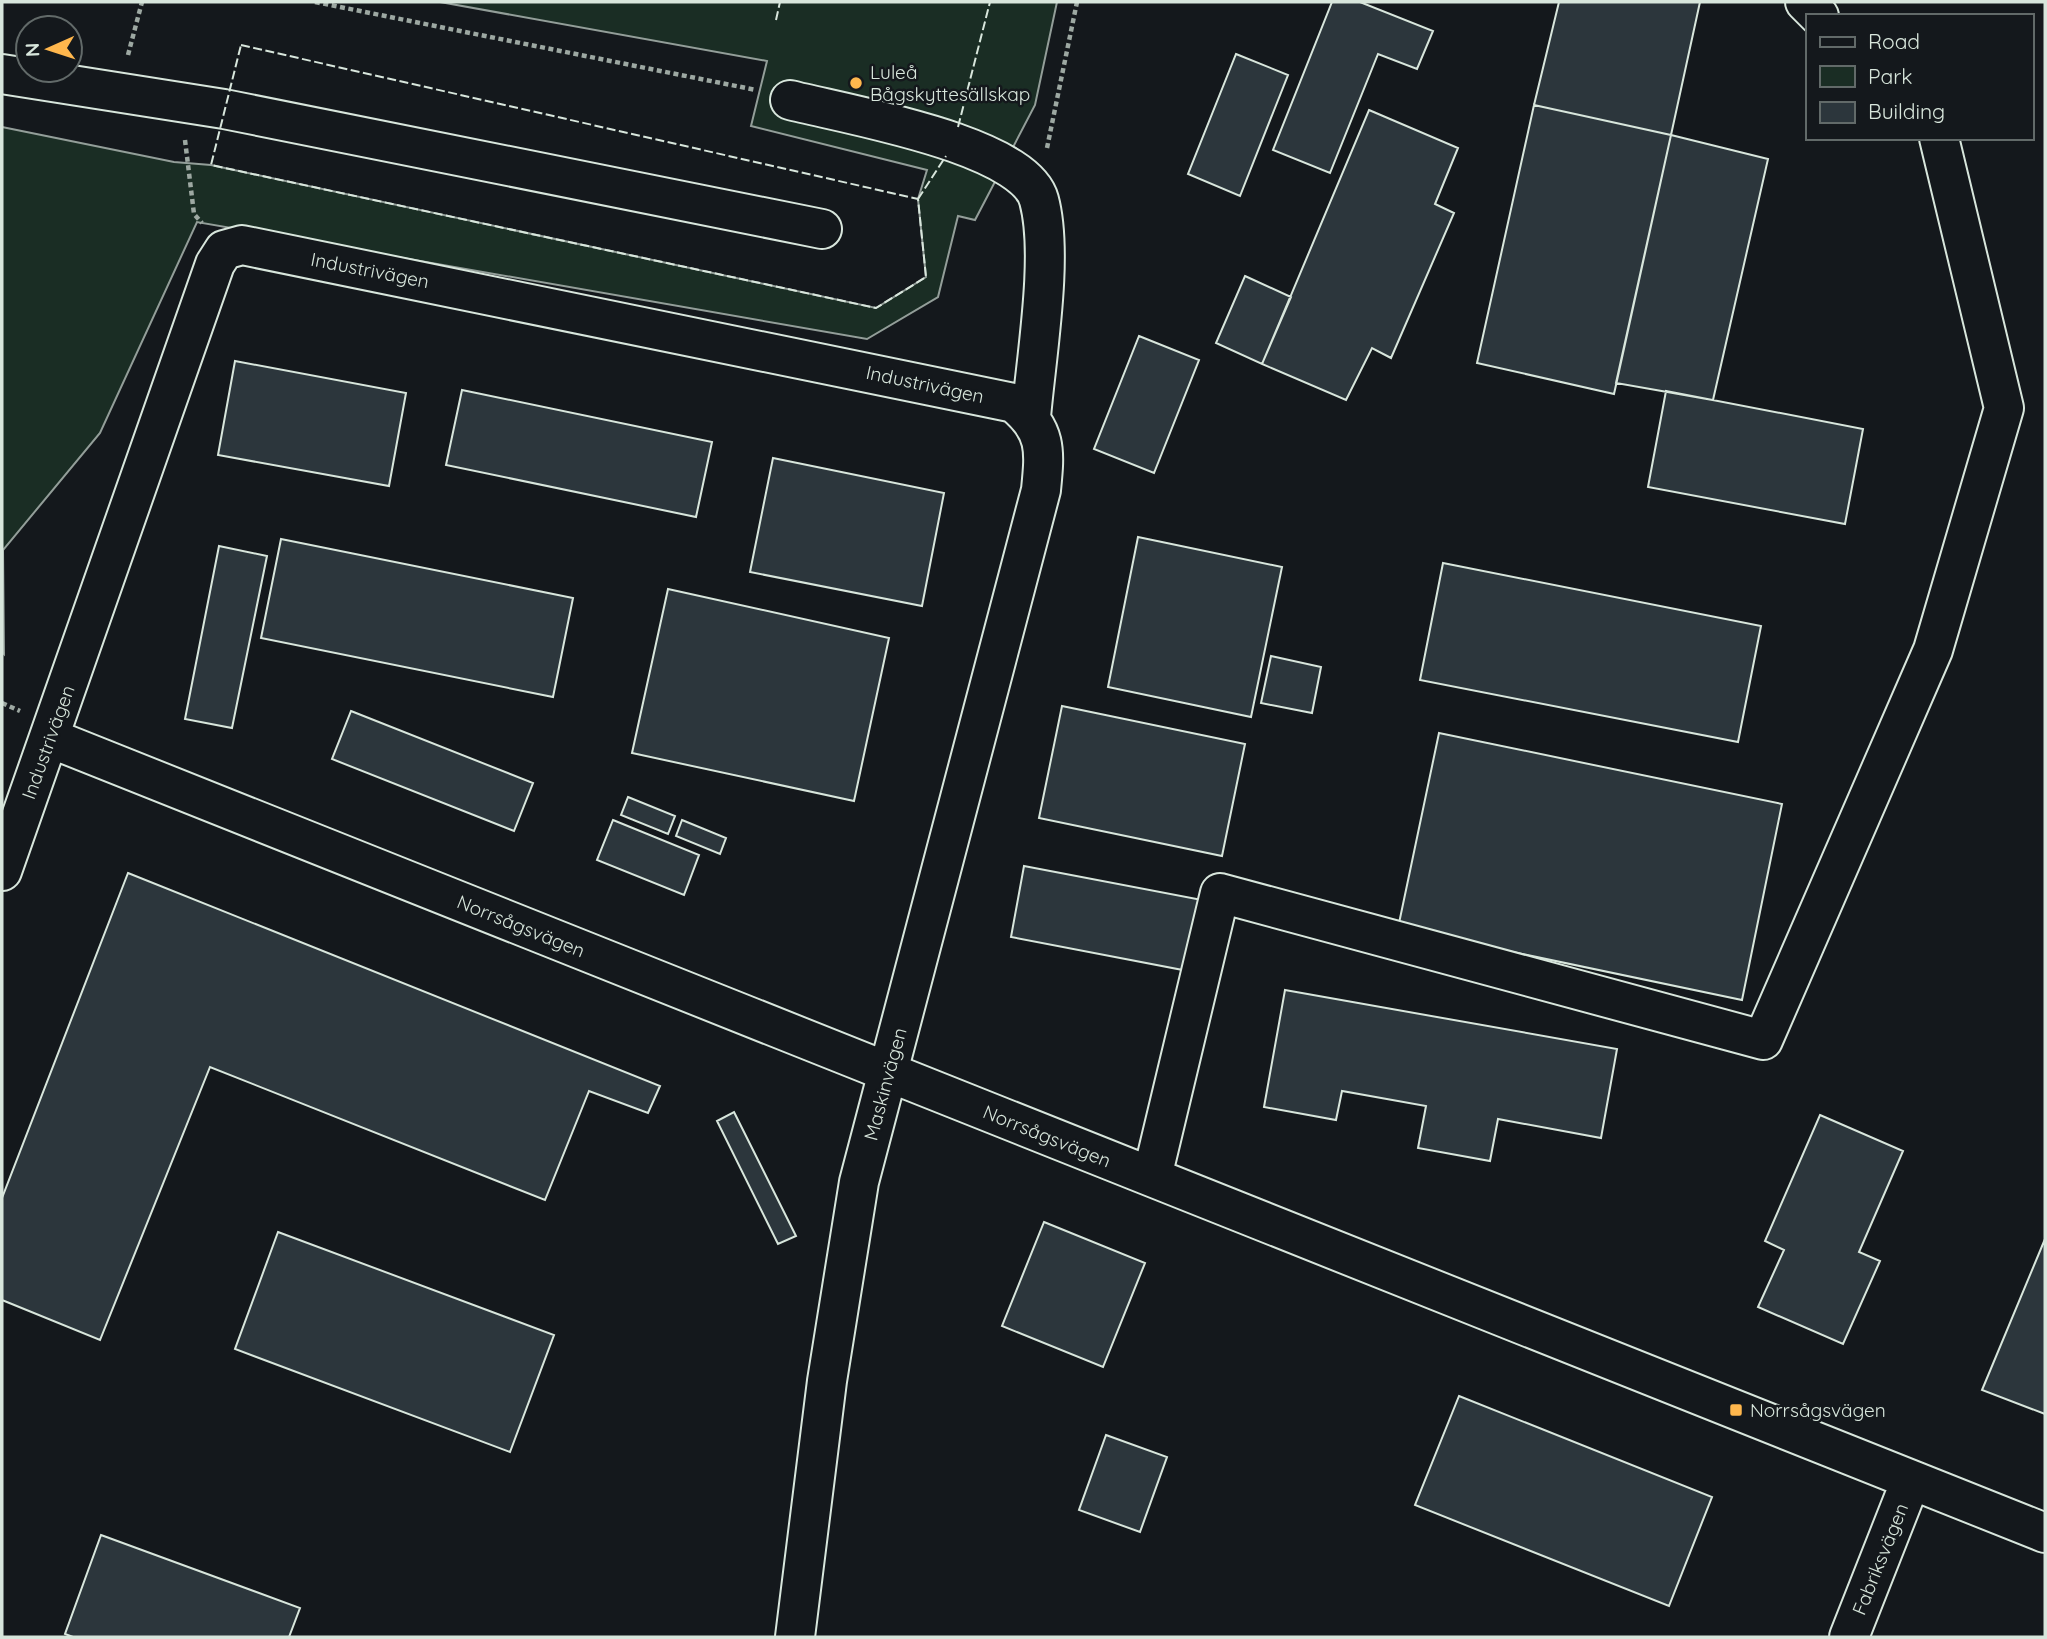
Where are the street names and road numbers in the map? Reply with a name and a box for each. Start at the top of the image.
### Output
street label: Industrivägen [309,247,431,293]
street label: Industrivägen [864,360,986,408]
street label: Industrivägen [16,682,80,802]
street label: Norrsågsvägen [454,889,588,963]
street label: Maskinvägen [858,1025,912,1143]
street label: Norrsågsvägen [980,1099,1114,1173]
street label: Fabriksvägen [1847,1500,1913,1618]

